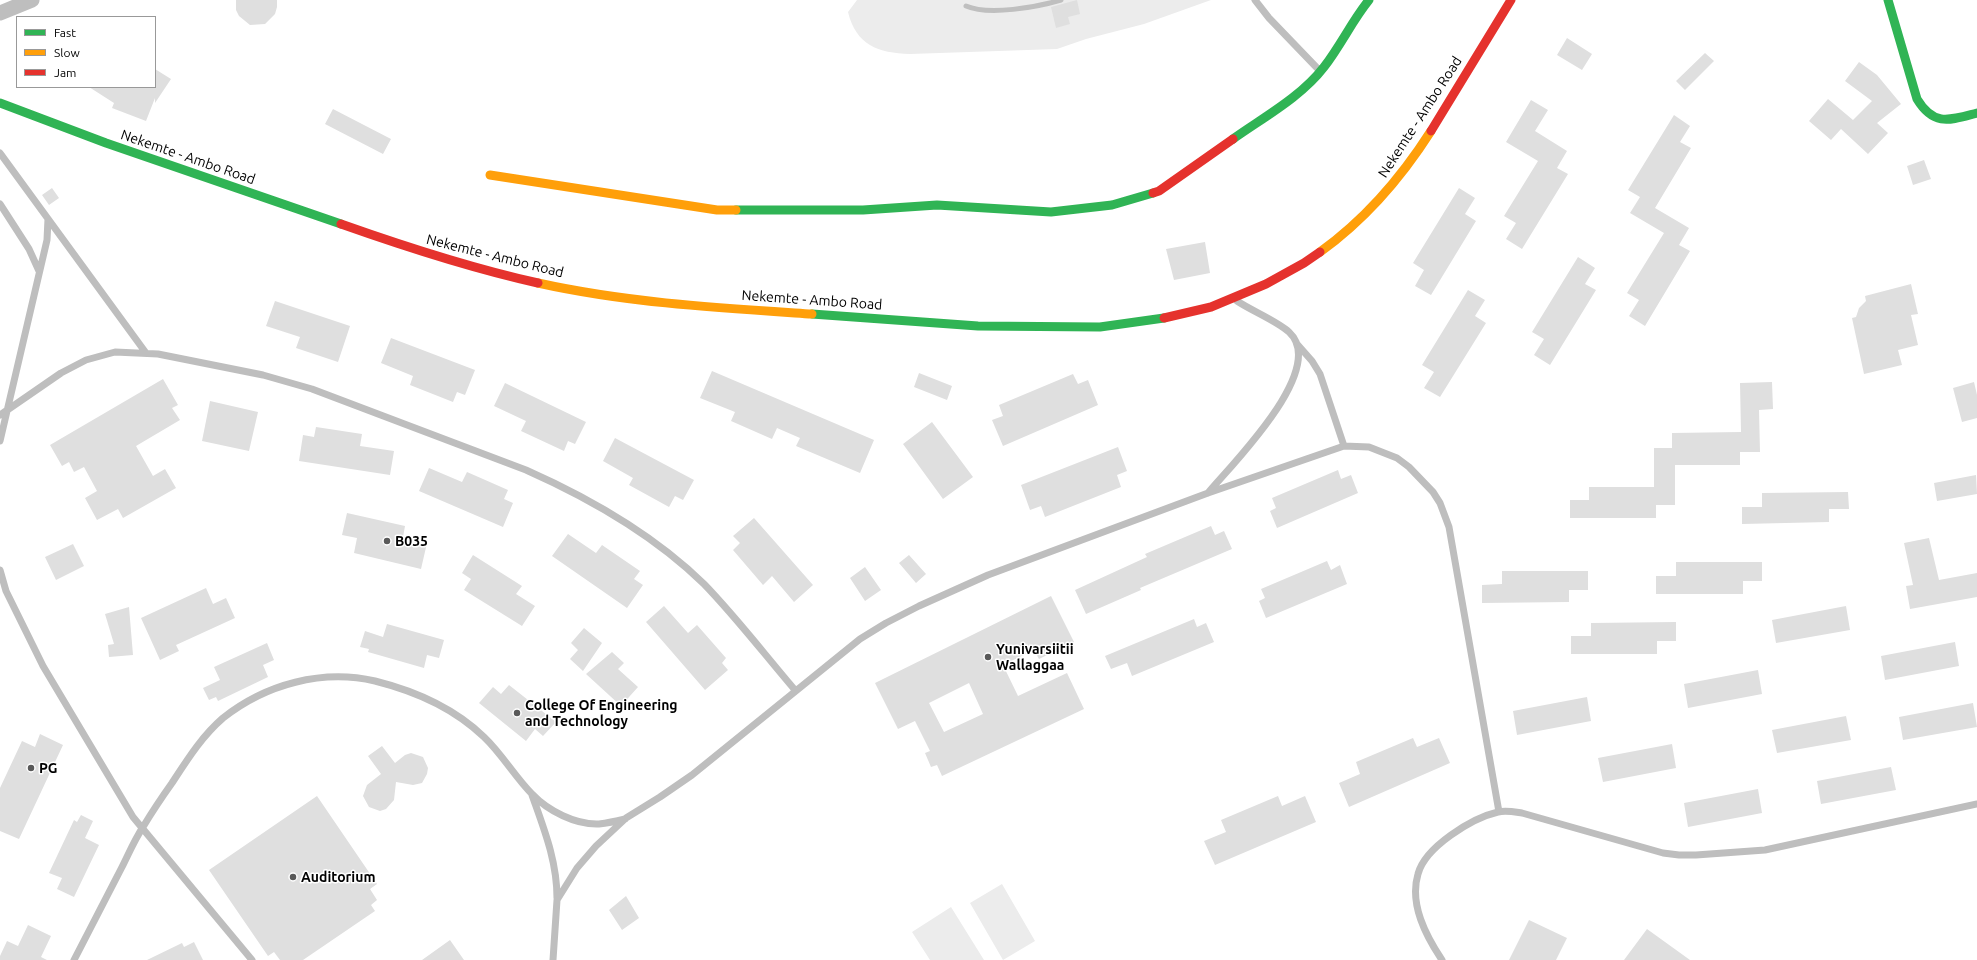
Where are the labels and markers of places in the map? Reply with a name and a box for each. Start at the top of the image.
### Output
place label: B035 [395,533,428,549]
marker: B035 [382,536,392,546]
place label: Yunivarsiitii Wallaggaa [996,641,1074,674]
marker: Yunivarsiitii Wallaggaa [983,652,993,662]
place label: College Of Engineering and Technology [525,697,678,730]
marker: College Of Engineering and Technology [512,708,522,718]
place label: PG [39,760,58,776]
marker: PG [26,763,36,773]
place label: Auditorium [301,869,375,885]
marker: Auditorium [288,872,298,882]

